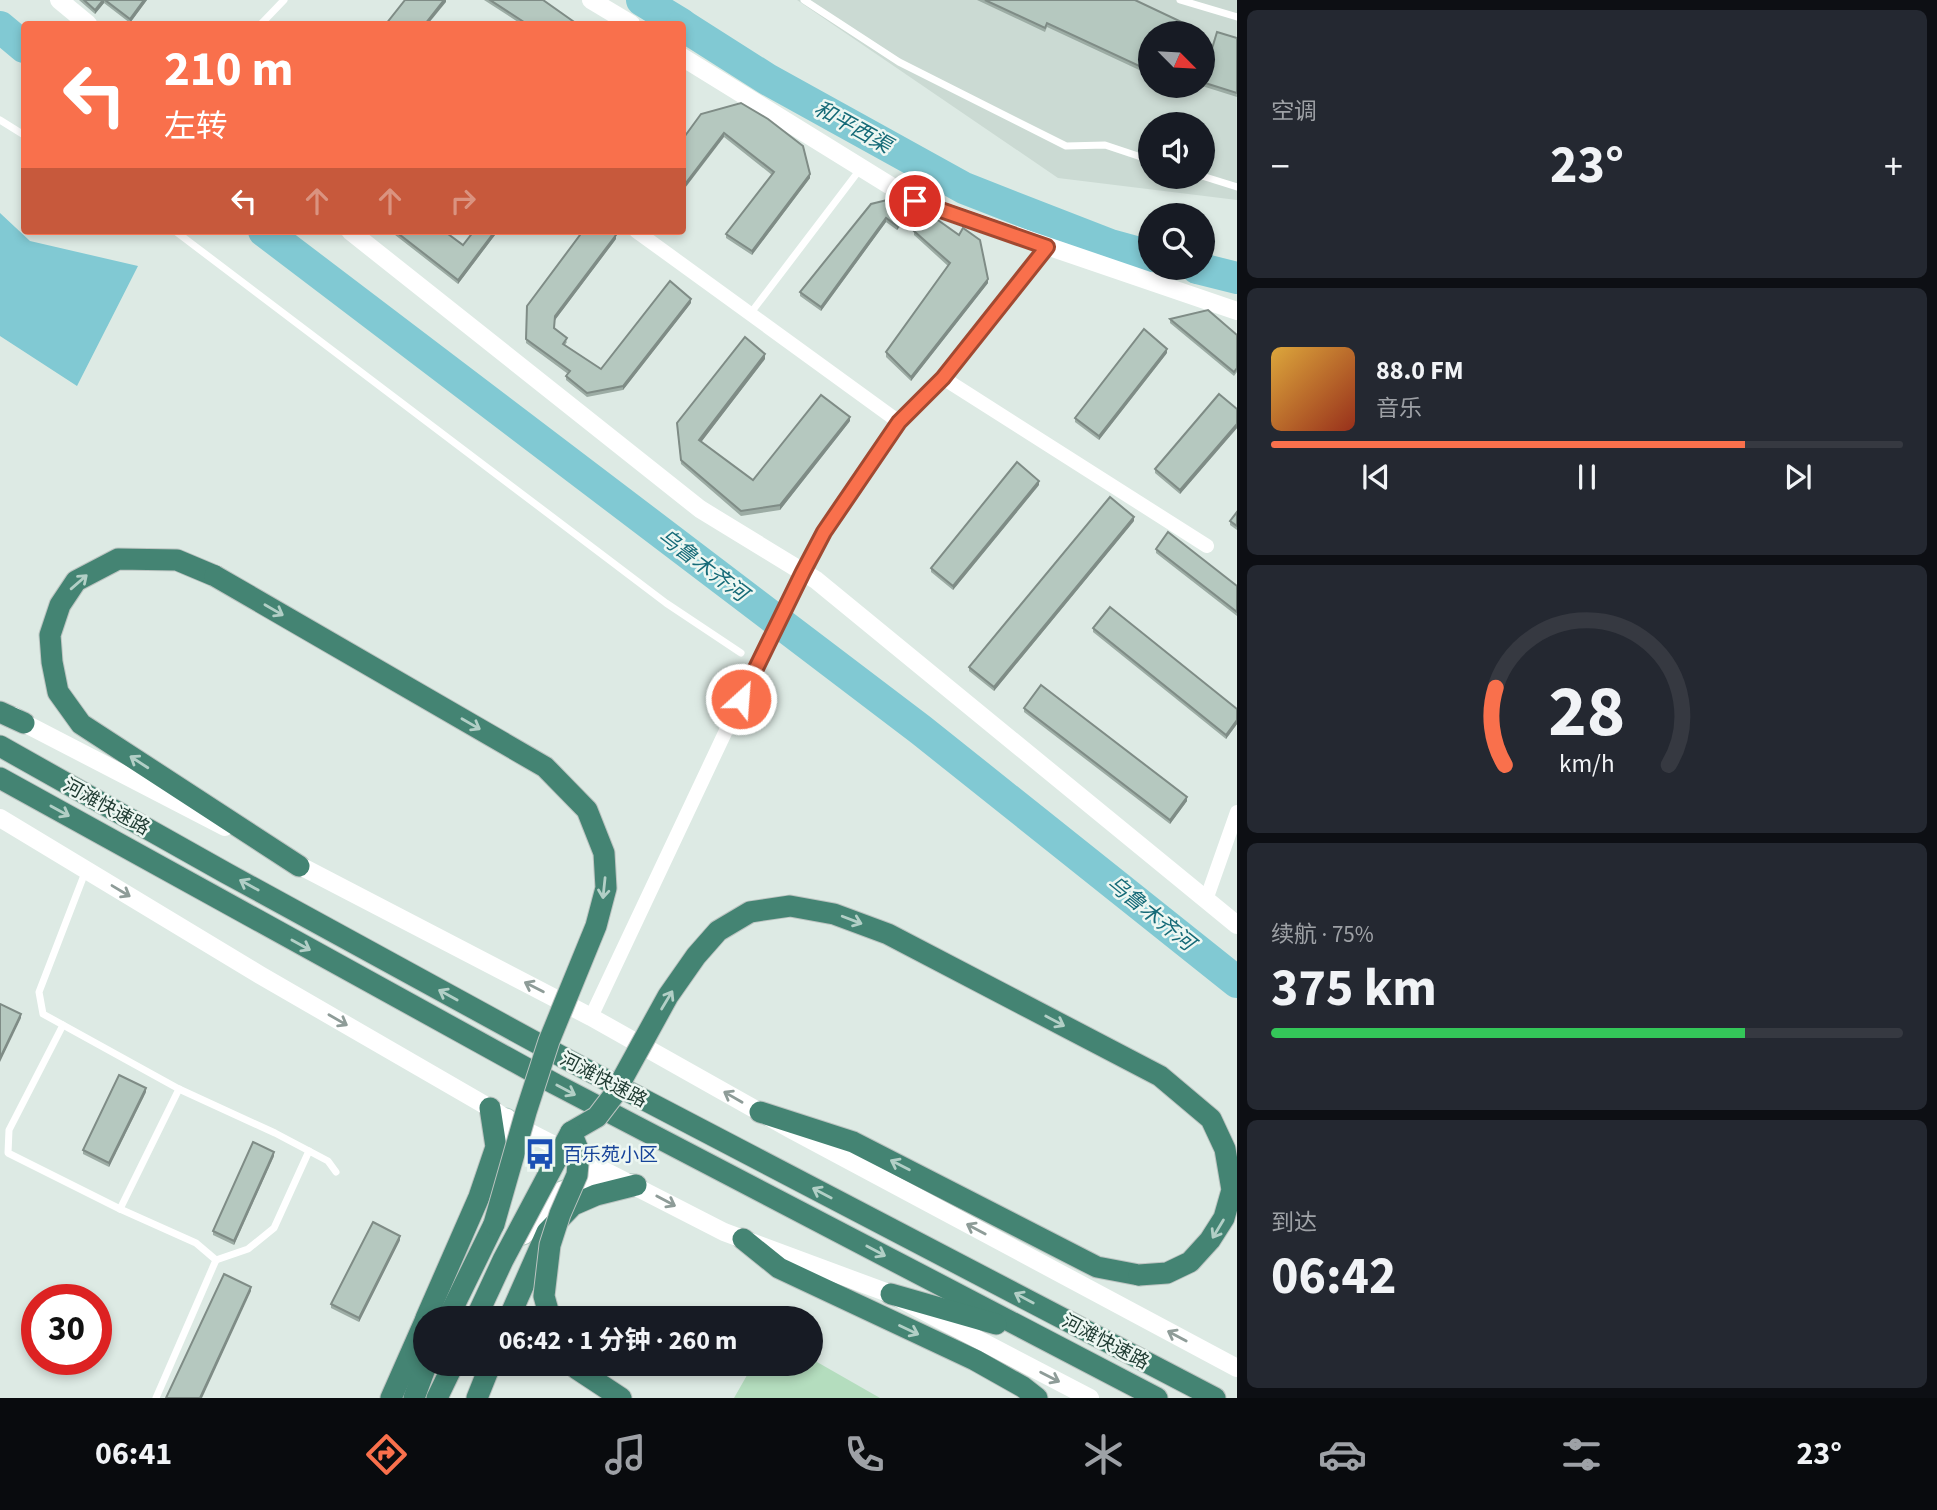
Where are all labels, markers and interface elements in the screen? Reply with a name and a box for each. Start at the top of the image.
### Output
north arrow [1138,21,1214,98]
map controls [1138,21,1215,280]
text: 210 m [164,35,293,105]
icon: left [49,49,140,140]
water label: 和平西渠 [809,94,900,162]
text: 空调 [1271,95,1317,128]
text: 左转 [164,104,228,150]
button: sound [1138,112,1215,189]
text: 23° [1550,129,1624,203]
text: − [1271,140,1290,194]
text: + [1884,140,1903,194]
pin [885,171,945,231]
icon: left [225,182,263,220]
icon: ahead [298,182,336,220]
icon: ahead [371,182,409,220]
icon: right [444,182,482,220]
icon: arrive [896,182,934,220]
button: search [1138,203,1215,280]
text: 88.0 FM [1376,352,1464,389]
text: 音乐 [1376,392,1422,425]
icon: previous [1357,458,1395,496]
icon: pause [1568,458,1606,496]
icon: next [1779,458,1817,496]
water label: 乌鲁木齐河 [652,521,757,611]
one-way arrow [69,575,87,591]
one-way arrow [264,603,284,617]
text: 28 [1549,660,1625,764]
position arrow [704,662,778,736]
one-way arrow [461,717,481,731]
text: km/h [1559,746,1615,782]
one-way arrow [129,755,149,769]
street label: 河滩快速路 [58,772,154,842]
one-way arrow [49,804,69,818]
water label: 乌鲁木齐河 [1101,868,1204,960]
one-way arrow [597,876,610,899]
one-way arrow [239,878,260,892]
one-way arrow [111,884,131,898]
one-way arrow [840,915,862,927]
text: 续航 · 75% [1271,918,1374,951]
one-way arrow [291,938,311,952]
text: 375 km [1271,952,1437,1026]
one-way arrow [524,980,545,994]
one-way arrow [439,988,459,1002]
one-way arrow [660,990,674,1010]
one-way arrow [327,1014,347,1028]
one-way arrow [1044,1015,1065,1029]
street label: 河滩快速路 [555,1046,652,1115]
one-way arrow [555,1083,575,1097]
one-way arrow [723,1090,744,1103]
bus stop icon: 百乐苑小区 [523,1137,557,1171]
place label: 百乐苑小区 [563,1142,658,1169]
one-way arrow [890,1158,911,1172]
one-way arrow [813,1186,833,1200]
one-way arrow [655,1194,675,1208]
text: 到达 [1271,1206,1317,1239]
one-way arrow [1210,1218,1224,1238]
one-way arrow [966,1222,987,1235]
text: 06:42 [1271,1240,1396,1314]
one-way arrow [865,1245,886,1259]
speed limit sign: 30 [21,1284,112,1375]
one-way arrow [1014,1291,1035,1305]
street label: 河滩快速路 [1057,1308,1154,1377]
text: 06:42 · 1 分钟 · 260 m [499,1322,737,1359]
one-way arrow [898,1324,920,1337]
one-way arrow [1167,1329,1188,1342]
one-way arrow [1039,1371,1060,1384]
icon: directions [362,1430,411,1479]
icon: music [601,1430,650,1479]
icon: phone [840,1430,889,1479]
icon: climate [1079,1430,1128,1479]
icon: car [1318,1430,1367,1479]
icon: filters [1557,1430,1606,1479]
text: 06:41 [95,1431,172,1477]
text: 23° [1796,1431,1842,1477]

